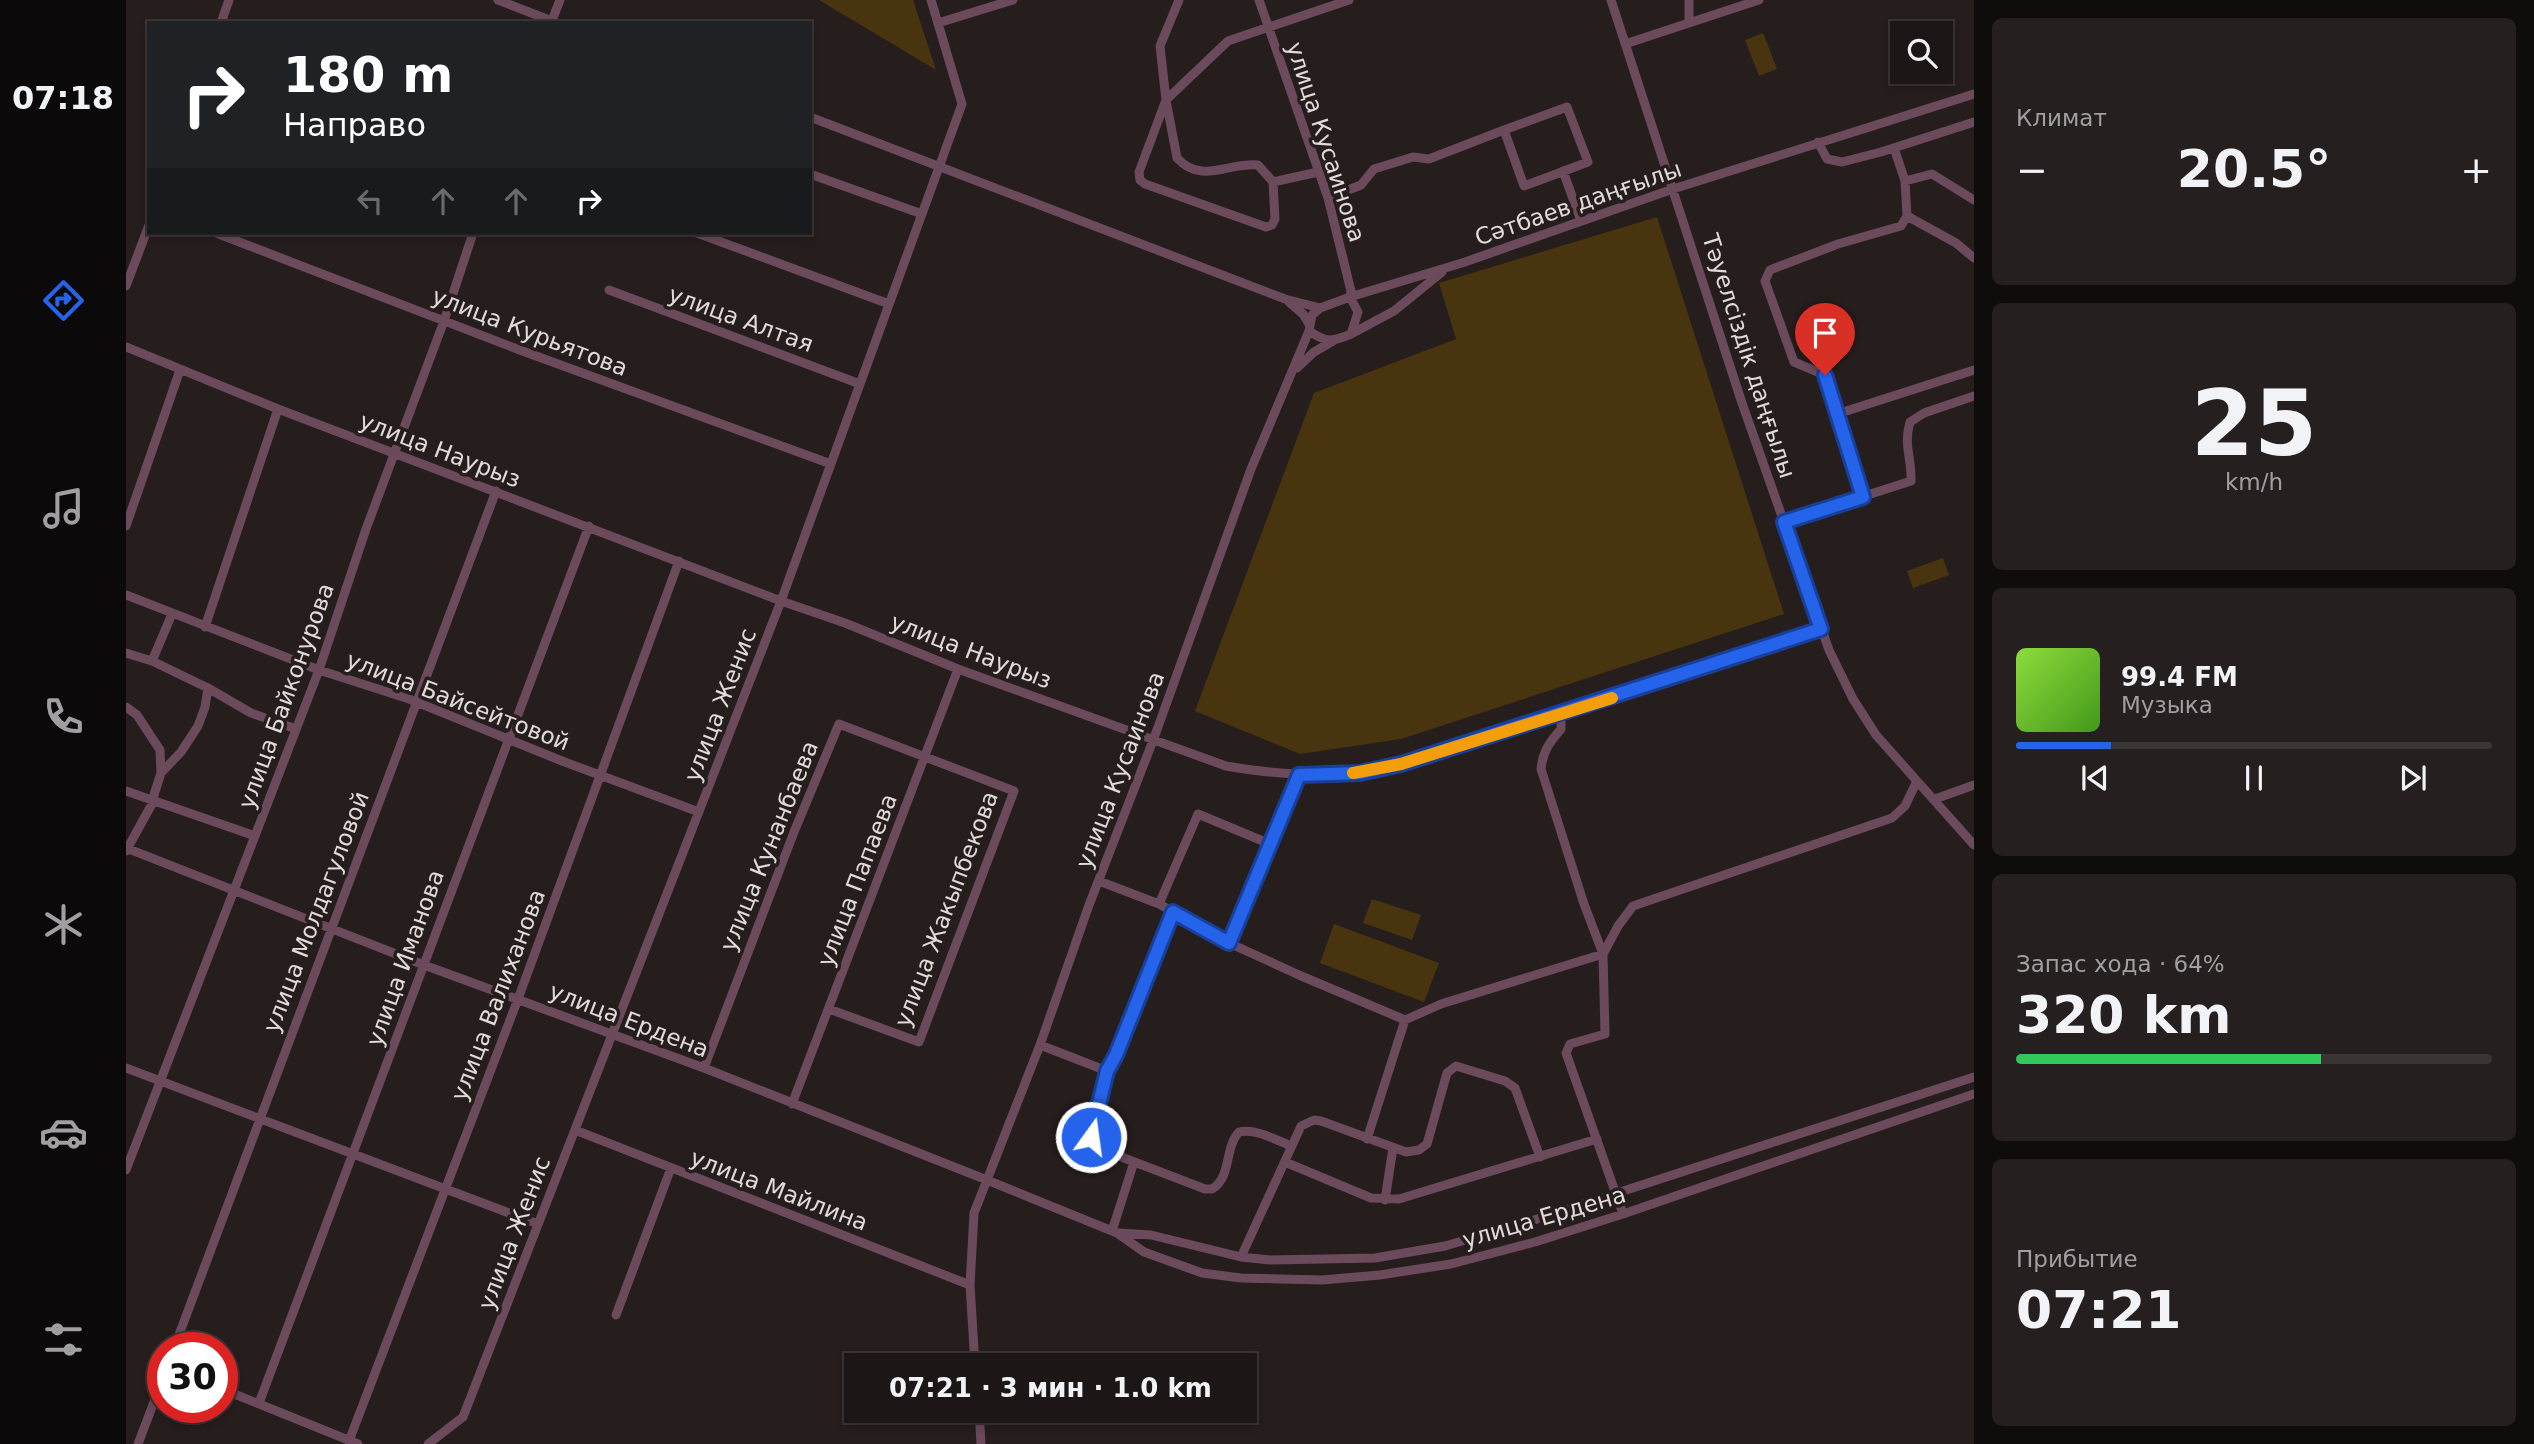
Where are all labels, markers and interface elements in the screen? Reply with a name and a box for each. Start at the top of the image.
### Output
map controls [1890,21,1953,84]
button: search [1890,21,1953,84]
street label: улица Кусаинова [1281,39,1371,245]
text: 180 m [283,47,453,104]
icon: right [168,49,259,140]
text: 07:18 [12,79,114,117]
text: Климат [2016,105,2107,131]
text: Направо [283,106,426,144]
text: 20.5° [2177,139,2331,199]
text: − [2016,148,2048,192]
text: + [2460,148,2492,192]
street label: Сәтбаев даңғылы [1471,155,1685,251]
icon: left [351,182,389,220]
icon: ahead [424,182,462,220]
icon: ahead [497,182,535,220]
icon: right [570,182,608,220]
street label: Тәуелсіздік даңғылы [1697,230,1801,481]
icon: directions [39,276,88,325]
street label: улица Алтая [665,281,817,357]
street label: улица Курьятова [429,283,631,381]
pin [1795,303,1855,375]
icon: arrive [1806,314,1844,352]
text: 25 [2191,371,2317,476]
street label: улица Наурыз [356,407,524,493]
text: km/h [2225,469,2283,495]
icon: music [39,484,88,533]
street label: улица Байконурова [233,580,339,812]
street label: улица Наурыз [887,608,1055,694]
street label: улица Женис [679,625,761,785]
street label: улица Байсейтовой [343,646,573,756]
text: 99.4 FM [2121,662,2238,692]
street label: улица Кусаинова [1070,668,1170,872]
icon: phone [39,692,88,741]
text: Музыка [2121,692,2213,718]
street label: улица Кунанбаева [715,737,823,955]
icon: previous [2076,759,2114,797]
icon: pause [2235,759,2273,797]
icon: next [2394,759,2432,797]
street label: улица Молдагуловой [258,788,374,1036]
street label: улица Жакыпбекова [889,788,1003,1030]
street label: улица Папаева [812,790,902,970]
street label: улица Иманова [361,866,449,1050]
street label: улица Валиханова [446,886,550,1104]
icon: climate [39,900,88,949]
text: Запас хода · 64% [2016,951,2225,977]
street label: улица Ердена [546,978,712,1062]
text: 320 km [2016,985,2231,1045]
position arrow [1054,1100,1128,1174]
icon: car [39,1108,88,1157]
street label: улица Майлина [687,1144,871,1236]
street label: улица Женис [473,1153,555,1313]
street label: улица Ердена [1459,1181,1629,1253]
text: Прибытие [2016,1246,2138,1272]
text: 07:21 [2016,1280,2182,1340]
icon: filters [39,1315,88,1364]
speed limit sign: 30 [147,1332,238,1423]
text: 07:21 · 3 мин · 1.0 km [889,1373,1212,1403]

